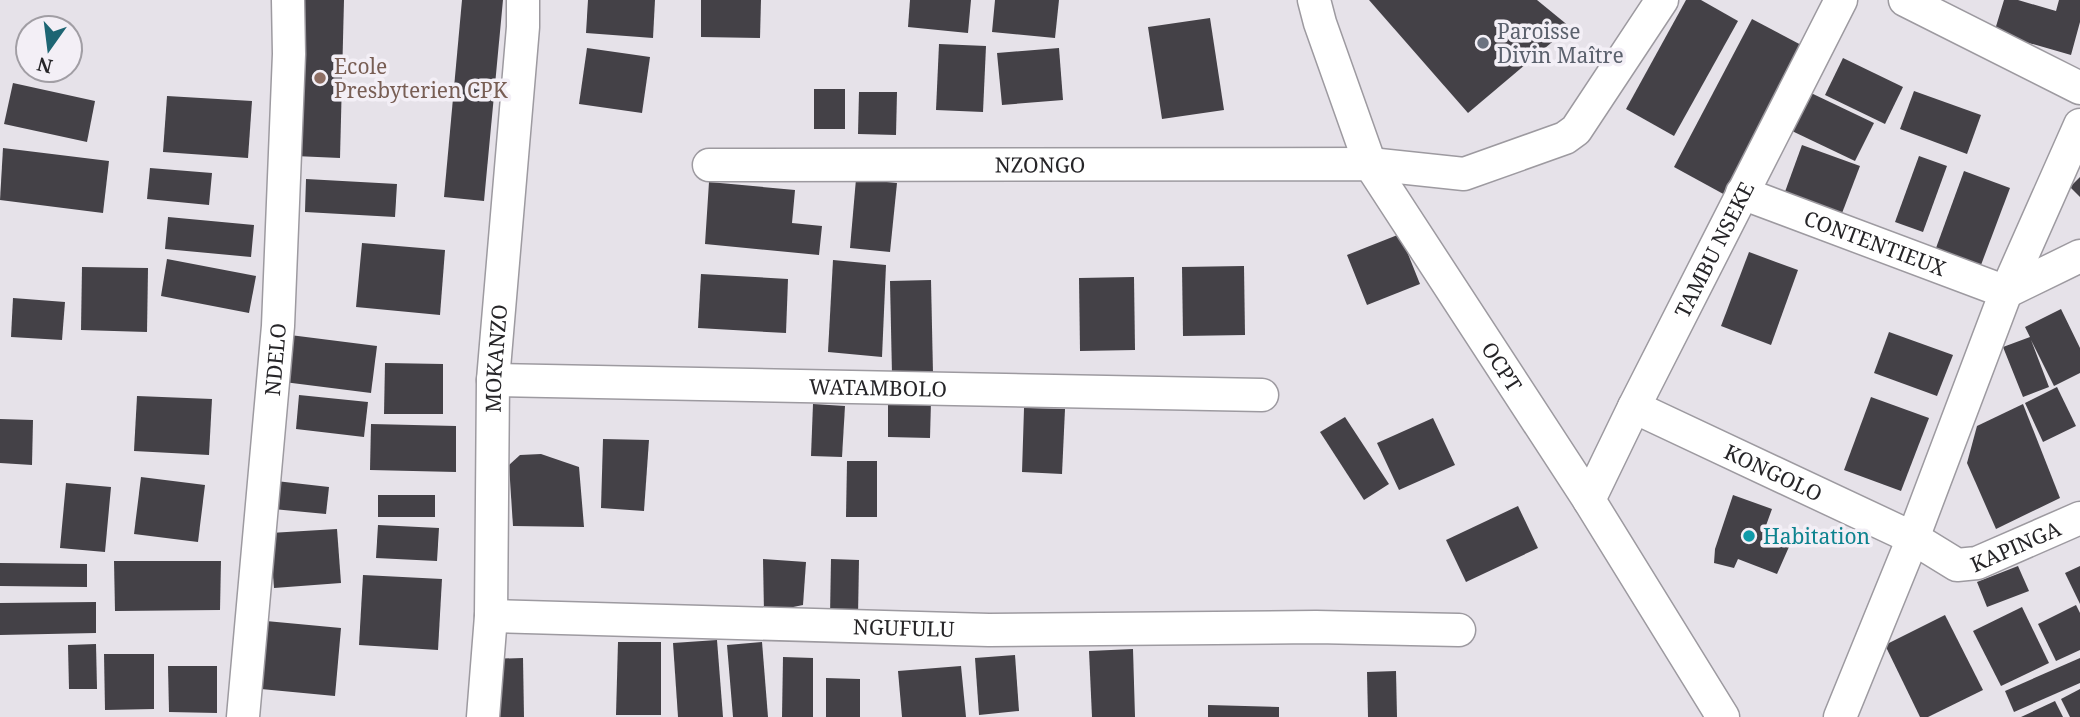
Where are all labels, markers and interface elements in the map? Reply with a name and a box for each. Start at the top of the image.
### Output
north arrow [14,14,84,84]
place label: Paroisse Divin Maître [1497,17,1624,69]
marker: Paroisse Divin Maître [1475,35,1491,51]
text: N [34,51,55,80]
place label: Ecole Presbyterien CPK [334,52,508,104]
marker: Ecole Presbyterien CPK [312,70,328,86]
street label: NZONGO [995,150,1085,179]
street label: TAMBU NSEKE [1668,177,1760,322]
street label: CONTENTIEUX [1800,204,1950,282]
street label: MOKANZO [479,303,513,413]
street label: NDELO [258,322,292,397]
street label: OCPT [1475,336,1528,397]
street label: WATAMBOLO [809,372,947,403]
street label: KONGOLO [1720,437,1827,507]
street label: KAPINGA [1966,514,2065,578]
place label: Habitation [1763,522,1870,550]
marker: Habitation [1741,528,1757,544]
street label: NGUFULU [853,612,955,643]

